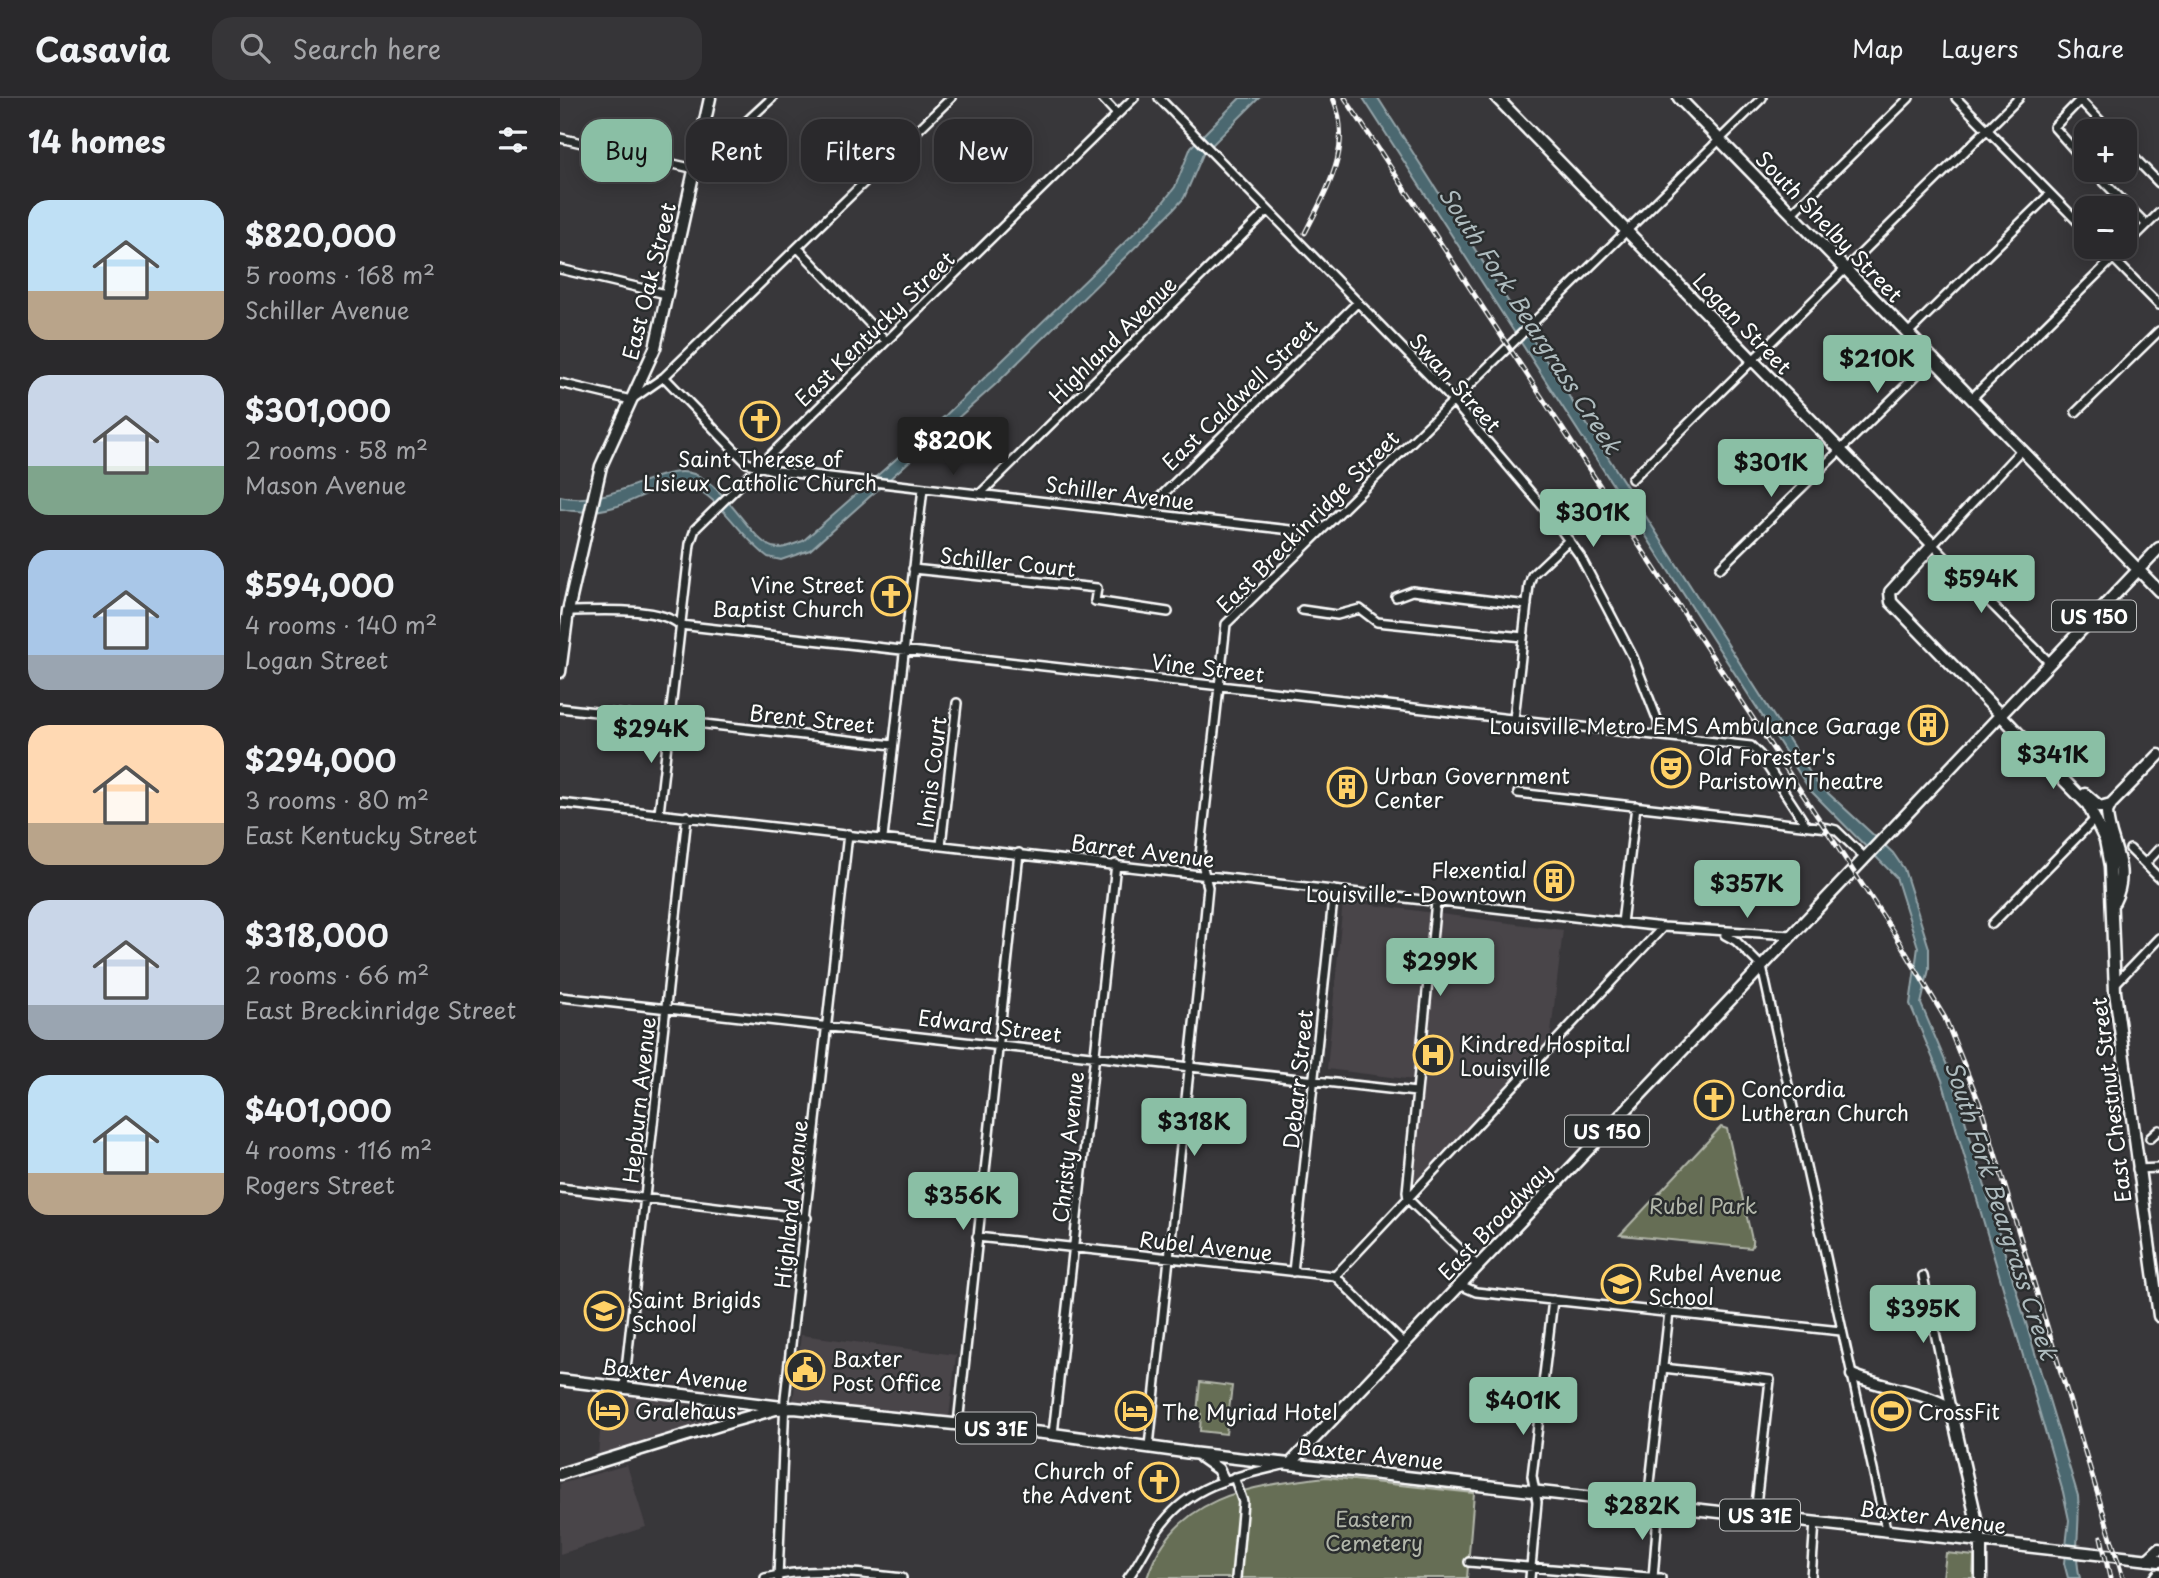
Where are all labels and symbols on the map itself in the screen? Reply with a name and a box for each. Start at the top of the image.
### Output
street label: South Shelby Street [1749,143,1911,309]
water label: South Fork Beargrass Creek [1431,179,1631,461]
street label: East Oak Street [613,199,683,363]
street label: East Kentucky Street [787,243,961,413]
street label: Logan Street [1686,265,1800,381]
street label: Highland Avenue [1041,268,1183,410]
street label: East Caldwell Street [1154,311,1324,477]
street label: Swan Street [1402,325,1510,439]
pin: $210K [1828,336,1926,395]
church icon: Saint Therese of Lisieux Catholic Church [739,400,781,442]
pin: $820K [904,418,1002,477]
street label: East Breckinridge Street [1208,422,1406,620]
pin: $301K [1722,440,1820,499]
place label: Saint Therese of Lisieux Catholic Church [643,442,877,498]
street label: Schiller Avenue [1044,467,1196,517]
pin: $301K [1544,490,1642,549]
street label: Schiller Court [939,538,1077,584]
pin: $594K [1932,556,2030,615]
place label: Vine Street Baptist Church [712,568,864,624]
church icon: Vine Street Baptist Church [870,575,912,617]
road number: US 150 [2052,601,2136,632]
street label: Vine Street [1150,644,1266,690]
street label: Brent Street [748,696,876,740]
building icon: Louisville Metro EMS Ambulance Garage [1907,704,1949,746]
pin: $294K [602,706,700,765]
place label: Louisville Metro EMS Ambulance Garage [1489,709,1901,741]
street label: Innis Court [908,714,954,830]
pin: $341K [2004,732,2102,791]
place label: Old Forester's Paristown Theatre [1698,740,1884,796]
theatre icon: Old Forester's Paristown Theatre [1650,747,1692,789]
place label: Urban Government Center [1374,759,1570,815]
building icon: Urban Government Center [1326,766,1368,808]
street label: Barret Avenue [1069,825,1217,875]
place label: Flexential Louisville - Downtown [1306,853,1527,909]
building icon: Flexential Louisville - Downtown [1533,860,1575,902]
pin: $357K [1698,860,1796,920]
pin: $299K [1391,939,1489,998]
street label: East Chestnut Street [2082,996,2138,1204]
street label: Edward Street [916,1000,1064,1050]
street label: Debarr Street [1274,1008,1320,1150]
street label: Hepburn Avenue [613,1015,663,1185]
place label: Kindred Hospital Louisville [1460,1027,1631,1083]
hospital icon: Kindred Hospital Louisville [1412,1034,1454,1076]
water label: South Fork Beargrass Creek [1937,1056,2067,1365]
street label: Christy Avenue [1043,1070,1091,1224]
place label: Concordia Lutheran Church [1741,1072,1909,1128]
church icon: Concordia Lutheran Church [1693,1079,1735,1121]
pin: $318K [1145,1098,1243,1158]
road number: US 150 [1565,1116,1649,1147]
street label: Highland Avenue [765,1118,815,1290]
street label: East Broadway [1430,1155,1558,1287]
pin: $356K [914,1172,1012,1232]
park label: Rubel Park [1649,1189,1758,1221]
street label: Rubel Avenue [1138,1222,1274,1268]
place label: Rubel Avenue School [1648,1256,1782,1312]
school or university icon: Rubel Avenue School [1600,1263,1642,1305]
place label: Saint Brigids School [631,1283,761,1339]
pin: $395K [1874,1286,1972,1345]
school or university icon: Saint Brigids School [583,1290,625,1332]
place label: Baxter Post Office [832,1342,942,1398]
street label: Baxter Avenue [600,1349,750,1399]
public building icon: Baxter Post Office [784,1349,826,1391]
pin: $401K [1474,1378,1572,1437]
hotel icon: Gralehaus [587,1389,629,1431]
hotel icon: The Myriad Hotel [1114,1390,1156,1432]
sports icon: CrossFit [1870,1390,1912,1432]
place label: Gralehaus [635,1394,736,1426]
place label: The Myriad Hotel [1162,1395,1338,1427]
place label: CrossFit [1918,1395,2000,1427]
road number: US 31E [956,1412,1036,1444]
street label: Baxter Avenue [1295,1429,1445,1477]
place label: Church of the Advent [1022,1454,1134,1510]
church icon: Church of the Advent [1138,1461,1180,1503]
pin: $282K [1593,1482,1691,1542]
street label: Baxter Avenue [1858,1491,2008,1541]
road number: US 31E [1720,1499,1800,1530]
park label: Eastern Cemetery [1325,1502,1423,1558]

